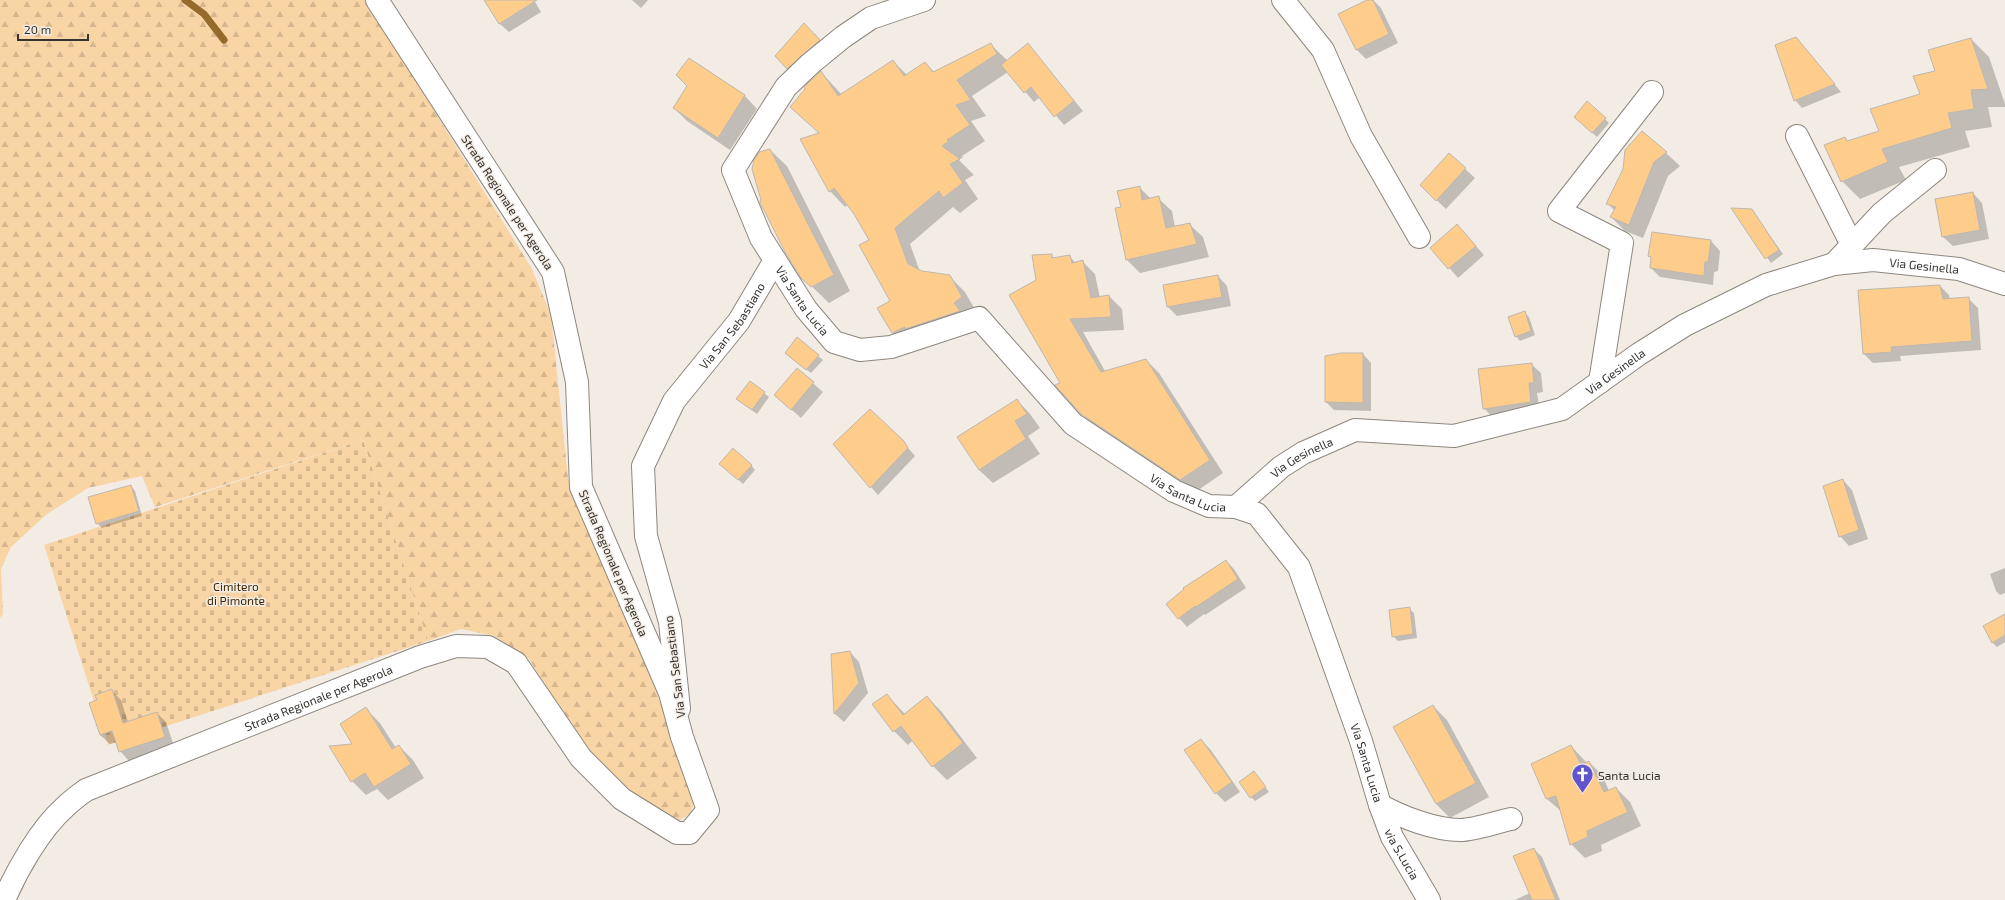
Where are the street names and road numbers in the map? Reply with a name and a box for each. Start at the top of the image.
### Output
street label: Strada Regionale per Agerola [459,132,557,272]
street label: Via Gesinella [1889,255,1960,276]
street label: Via Santa Lucia [773,263,832,338]
street label: Via San Sebastiano [696,280,767,372]
street label: Via Gesinella [1583,345,1648,397]
street label: Via Gesinella [1267,434,1335,480]
street label: Via Santa Lucia [1148,470,1226,514]
street label: Strada Regionale per Agerola [577,488,651,638]
street label: Via San Sebastiano [661,615,687,719]
street label: Strada Regionale per Agerola [242,662,394,733]
street label: Via Santa Lucia [1348,721,1386,804]
street label: via S.Lucia [1382,827,1422,882]

